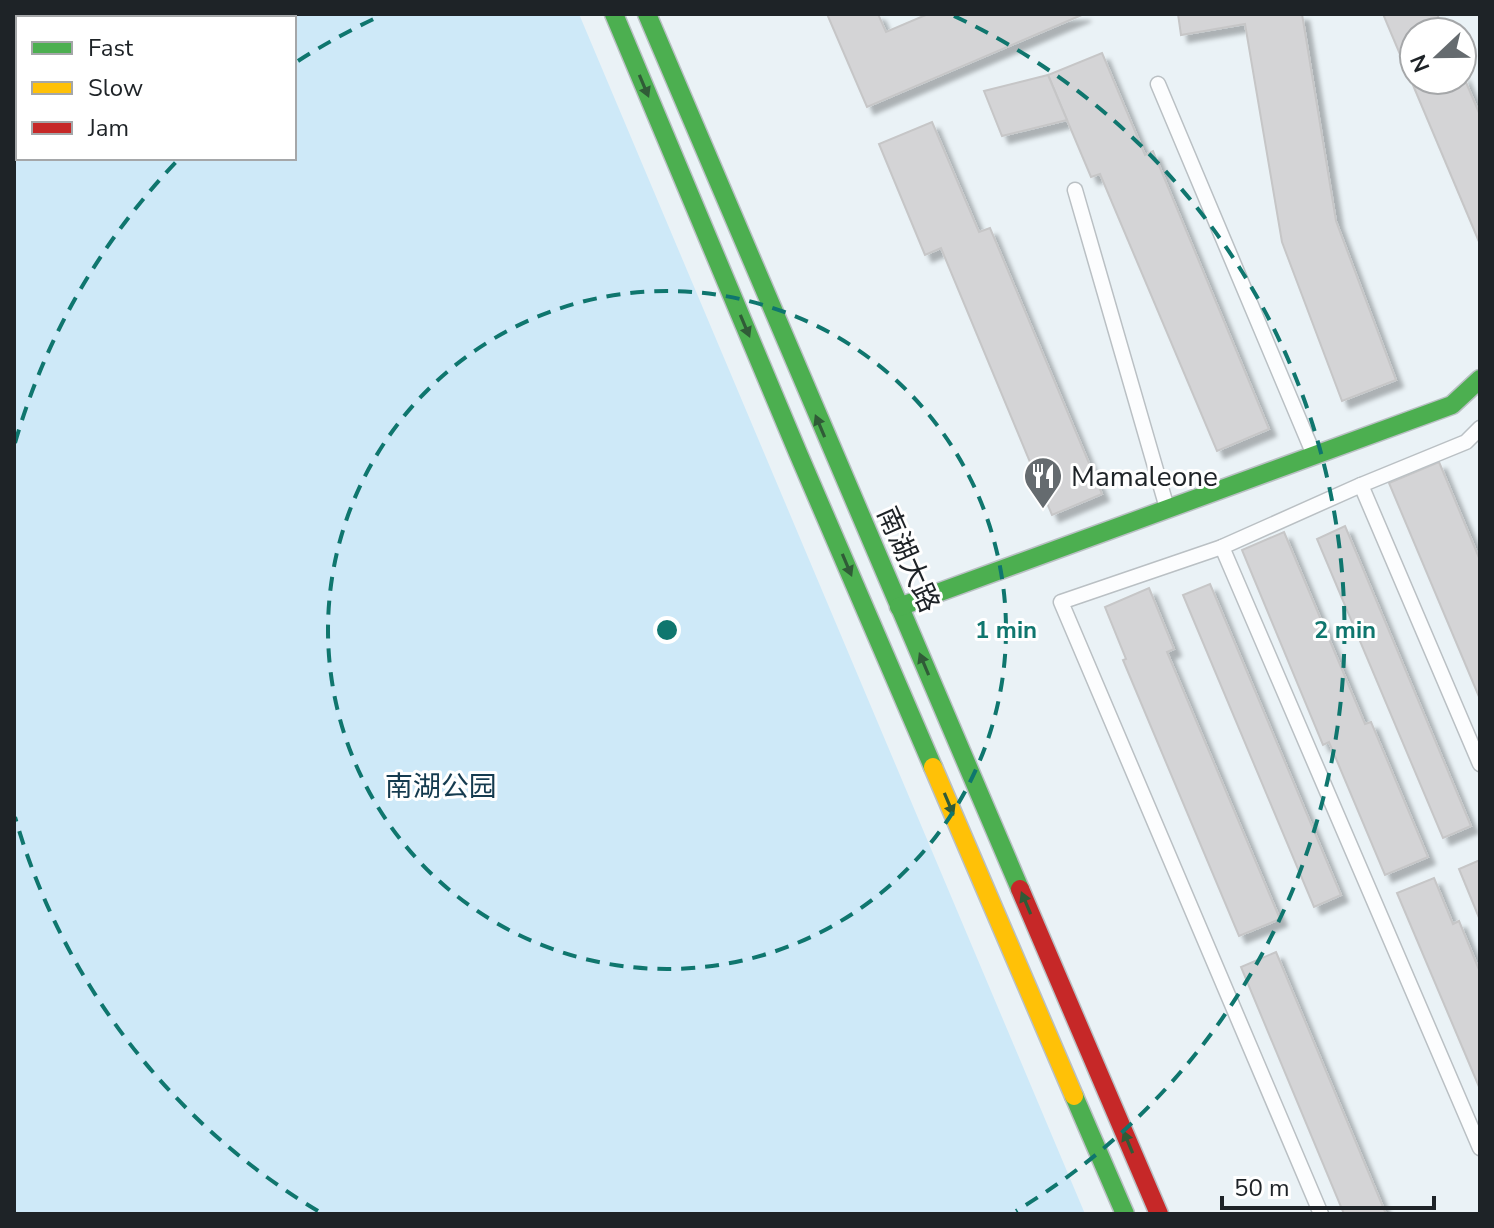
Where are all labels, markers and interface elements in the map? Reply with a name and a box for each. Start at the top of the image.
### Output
legend [16,16,296,160]
north arrow [1398,16,1478,96]
text: Fast [88,32,134,64]
text: N [1403,50,1437,76]
text: Slow [88,72,143,104]
one-way arrow [637,74,650,98]
text: Jam [87,112,129,144]
one-way arrow [738,314,751,337]
one-way arrow [814,414,827,437]
restaurant icon: Mamaleone [1022,455,1064,510]
place label: Mamaleone [1071,458,1218,496]
street label: 南湖大路 [868,501,948,618]
one-way arrow [840,553,853,577]
text: 1 min [975,614,1037,646]
text: 2 min [1314,614,1376,646]
centre of rings [653,616,681,644]
one-way arrow [917,652,930,676]
park label: 南湖公园 [385,768,497,806]
one-way arrow [943,792,956,816]
one-way arrow [1020,891,1033,915]
one-way arrow [1122,1130,1135,1154]
scale bar [1222,1160,1434,1210]
text: 50 m [1234,1172,1290,1204]

